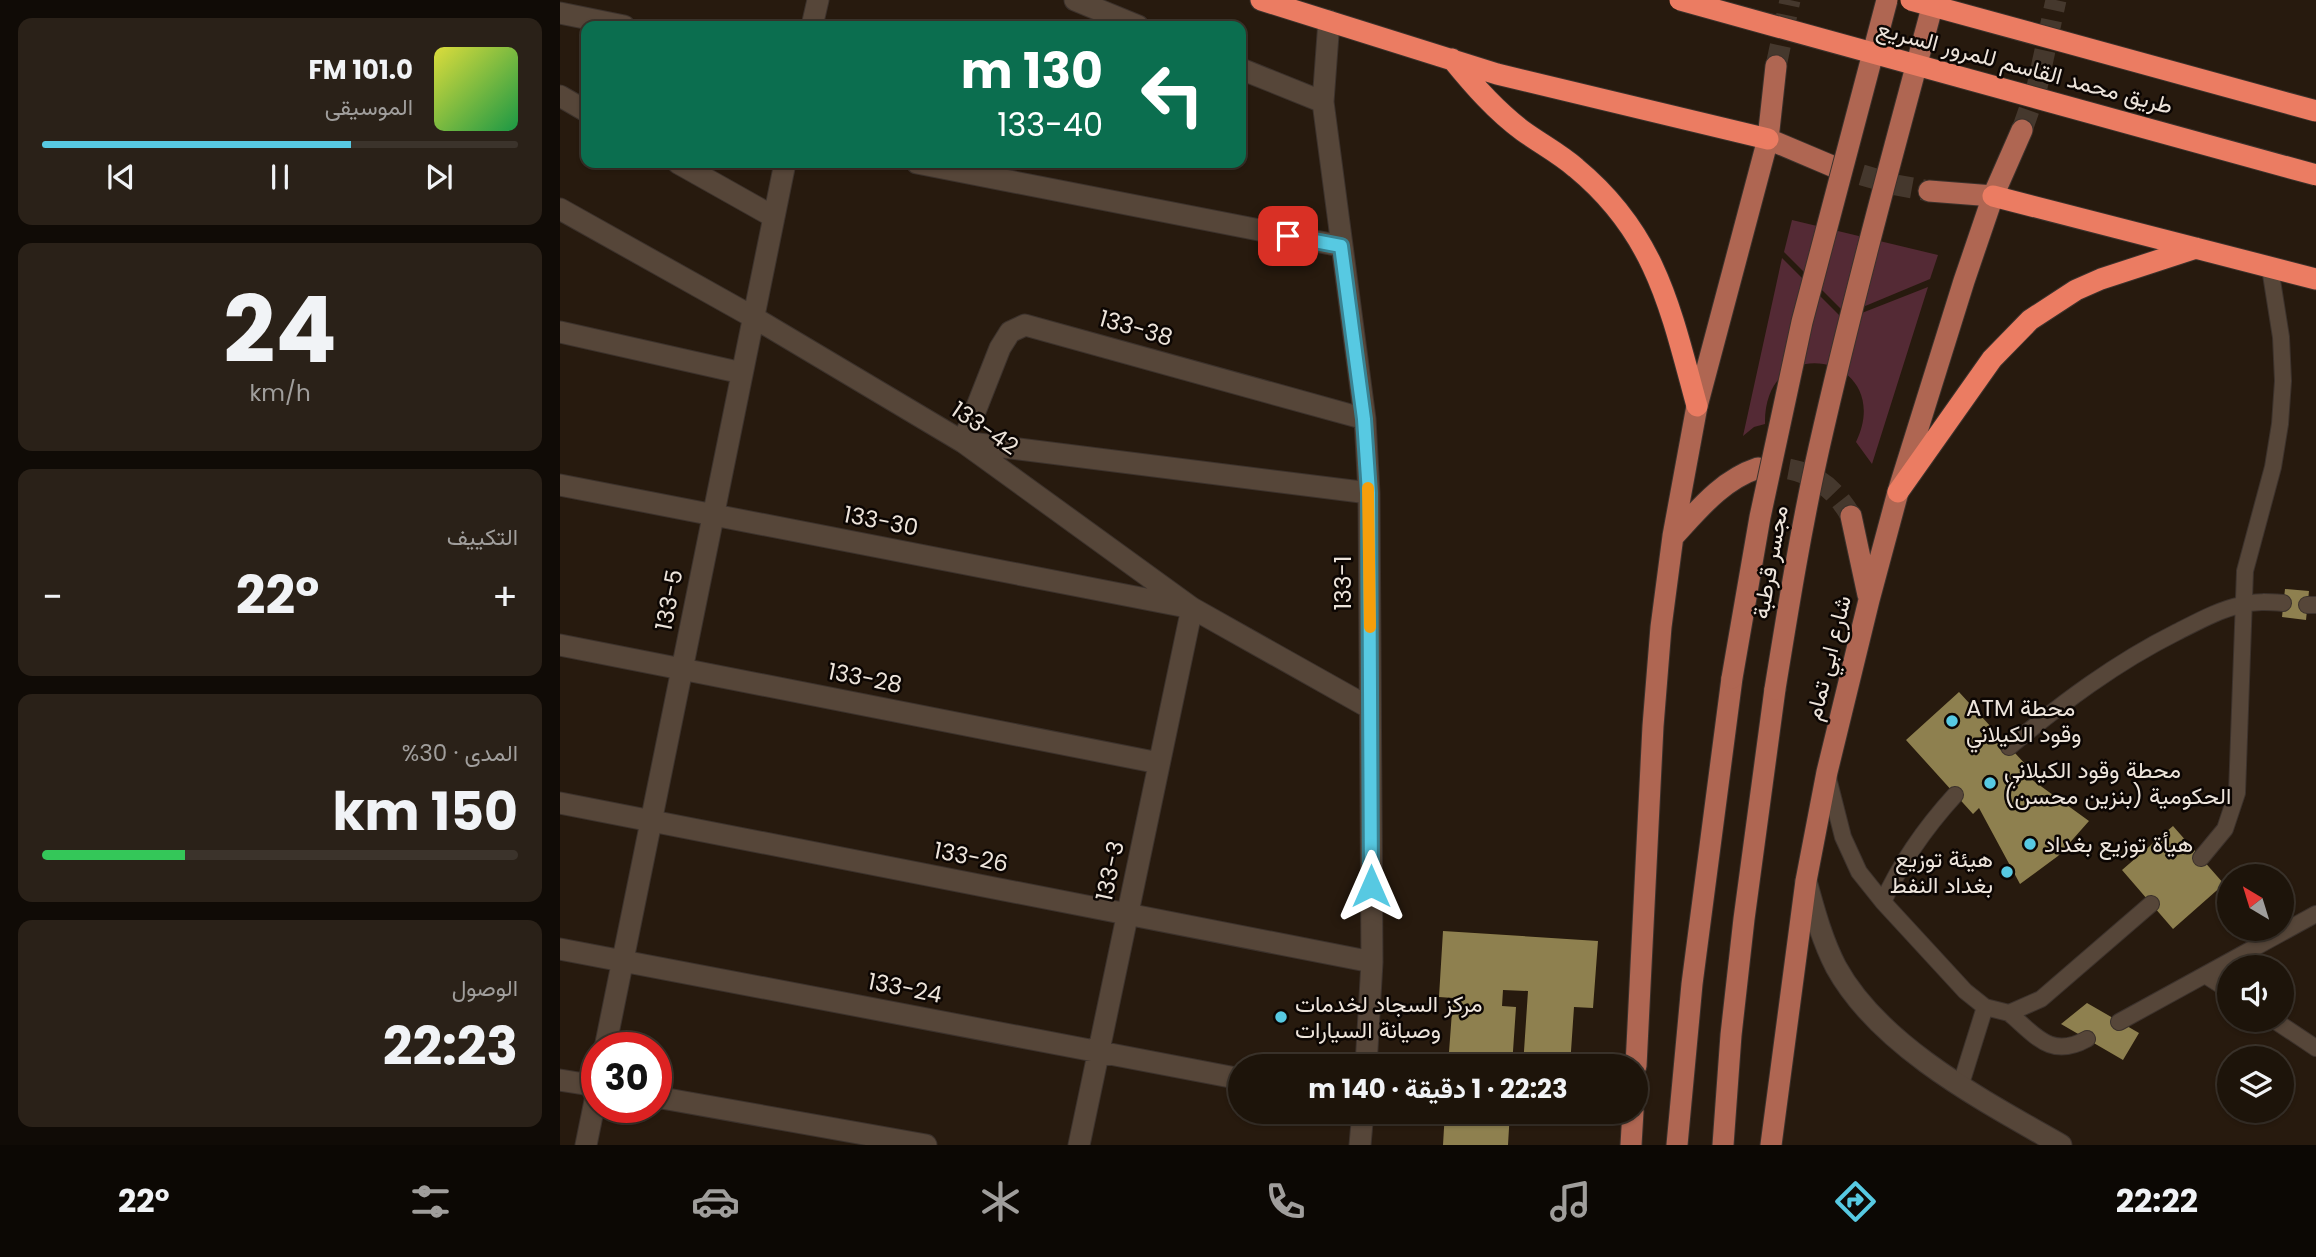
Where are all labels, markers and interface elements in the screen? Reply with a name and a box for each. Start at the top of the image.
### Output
street label: طريق محمد القاسم للمرور السريع [1874,12,2176,122]
text: 130 m [961,37,1103,105]
icon: left [1127,49,1218,140]
text: 101.0 FM [309,52,413,88]
text: الموسيقى [325,91,413,123]
text: 133-40 [997,102,1103,147]
icon: previous [102,158,140,196]
icon: pause [261,158,299,196]
icon: next [420,158,458,196]
pin [1258,206,1318,266]
icon: arrive [1269,217,1307,255]
text: 24 [223,266,337,394]
street label: 133-38 [1095,302,1177,354]
text: km/h [249,377,311,409]
street label: 133-42 [945,394,1025,462]
street label: 133-30 [841,498,921,544]
street label: مجسر قرطبة [1744,503,1796,621]
text: التكييف [447,521,518,553]
street label: 133-1 [1327,556,1359,610]
text: 22° [236,559,319,632]
street label: 133-5 [647,567,691,633]
text: − [42,570,63,623]
text: + [492,570,518,623]
street label: شارع ابي تمام [1797,592,1862,725]
street label: 133-28 [825,655,905,701]
place label: ATM محطة وقود الكيلاني [1966,692,2082,753]
marker: ATM محطة وقود الكيلاني [1944,713,1960,729]
text: المدى · 30% [402,737,518,769]
place label: محطة وقود الكيلاني الحكومية (بنزين محسن) [2004,754,2231,812]
text: 150 km [332,775,518,848]
marker: محطة وقود الكيلاني الحكومية (بنزين محسن) [1982,775,1998,791]
place label: هيأة توزيع بغداد [2044,828,2193,860]
street label: 133-26 [931,834,1011,880]
marker: هيأة توزيع بغداد [2022,836,2038,852]
street label: 133-3 [1088,838,1132,904]
place label: هيئة توزيع بغداد النفط [1890,843,1993,901]
position arrow [1334,849,1408,923]
marker: هيئة توزيع بغداد النفط [1999,864,2015,880]
north arrow [2217,864,2294,942]
map controls [2217,864,2294,1123]
button: sound [2217,955,2294,1032]
street label: 133-24 [865,965,945,1011]
text: الوصول [452,972,518,1004]
place label: مركز السجاد لخدمات وصيانة السيارات [1295,988,1482,1046]
marker: مركز السجاد لخدمات وصيانة السيارات [1273,1009,1289,1025]
text: 22:23 [383,1010,518,1083]
speed limit sign: 30 [581,1032,672,1123]
button: layers [2217,1046,2294,1123]
text: 22:23 · 1 دقيقة · 140 m [1308,1071,1568,1107]
icon: filters [406,1177,455,1226]
icon: car [691,1177,740,1226]
icon: climate [976,1177,1025,1226]
icon: phone [1261,1177,1310,1226]
icon: music [1546,1177,1595,1226]
icon: directions [1831,1177,1880,1226]
text: 22° [118,1178,169,1223]
text: 22:22 [2116,1178,2198,1223]

